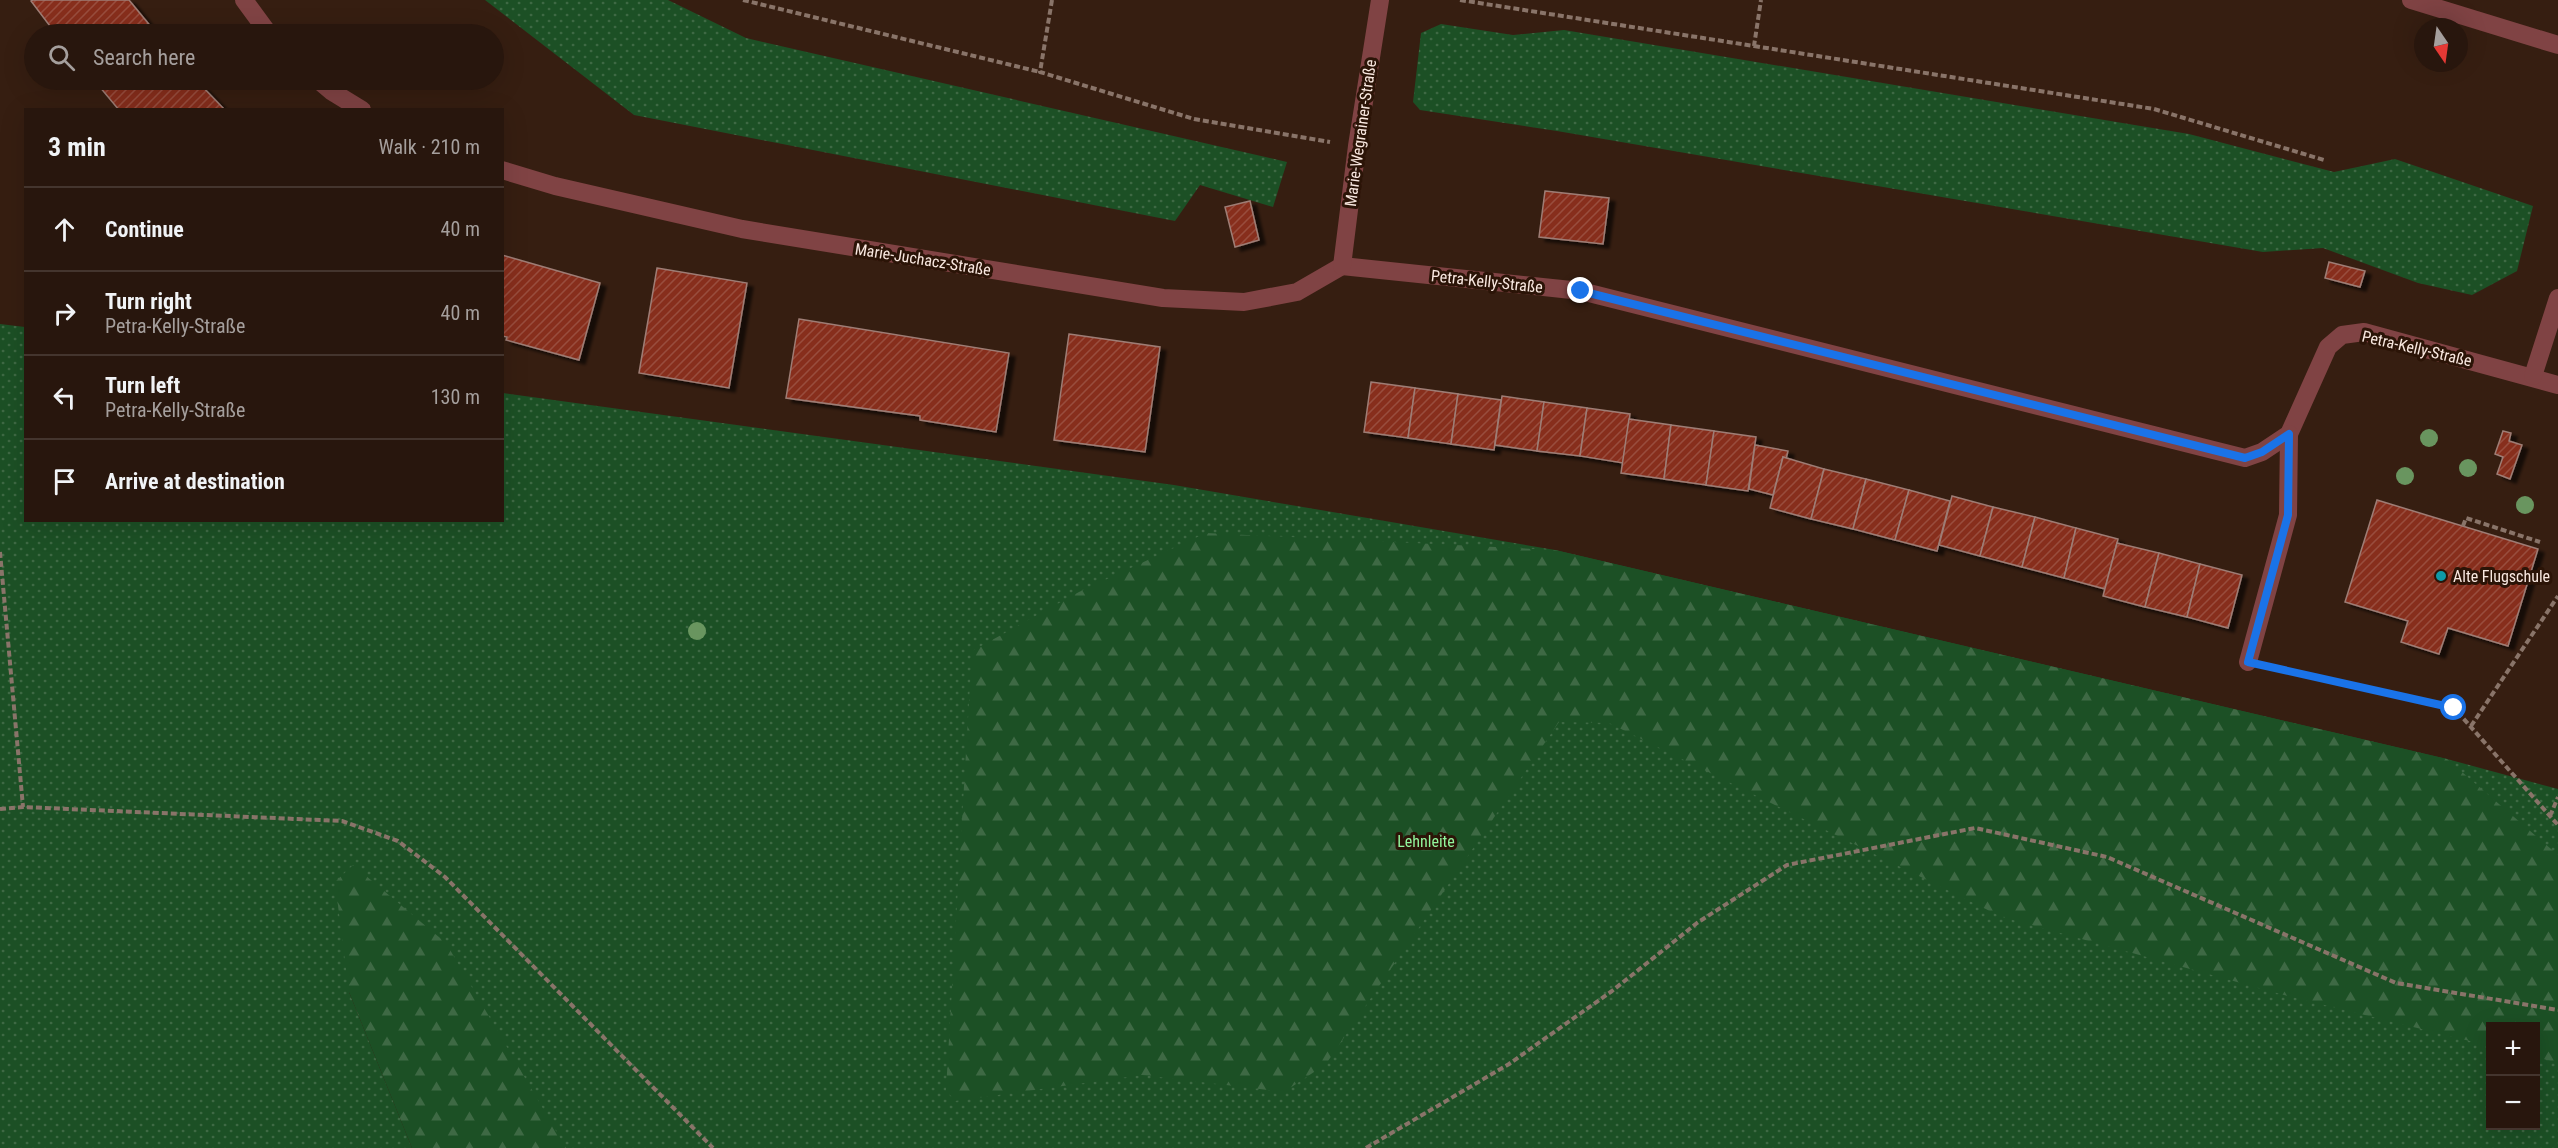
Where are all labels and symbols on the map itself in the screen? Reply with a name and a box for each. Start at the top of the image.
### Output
north arrow [2414,18,2468,72]
street label: Marie-Wegrainer-Straße [1341,58,1380,208]
street label: Marie-Juchacz-Straße [854,239,992,280]
street label: Petra-Kelly-Straße [1430,266,1544,297]
route end [1567,277,1593,303]
street label: Petra-Kelly-Straße [2360,327,2474,370]
place label: Alte Flugschule [2453,567,2550,586]
marker: Alte Flugschule [2434,569,2448,583]
route start [2440,694,2466,720]
park label: Lehnleite [1397,832,1455,851]

